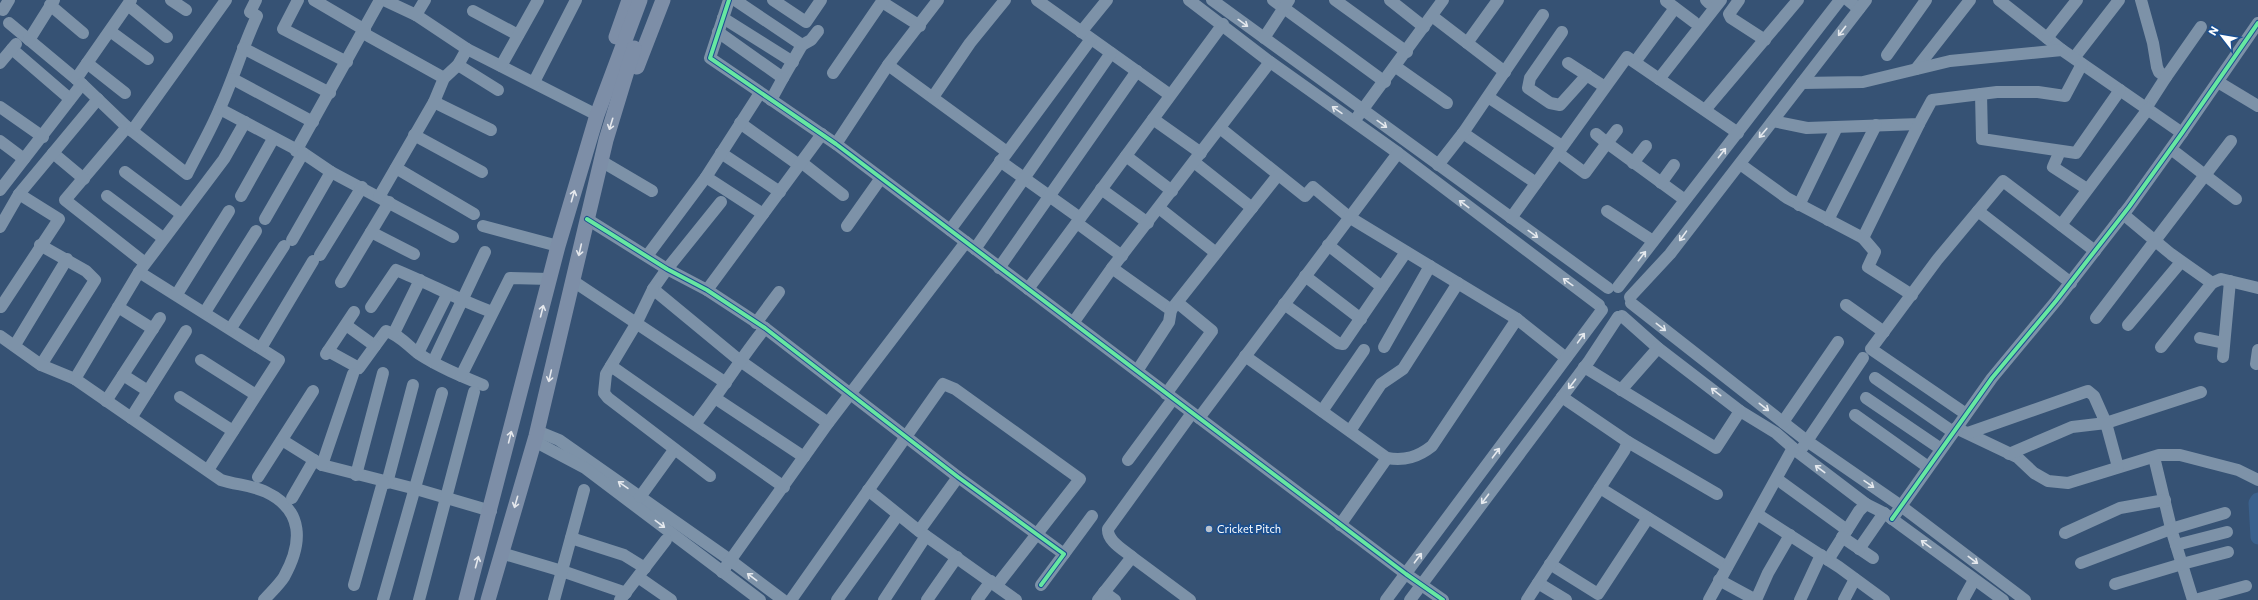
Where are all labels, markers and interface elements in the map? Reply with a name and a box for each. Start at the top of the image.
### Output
north arrow [2202,16,2242,56]
one-way arrow [1237,19,1248,27]
text: N [2205,24,2221,37]
one-way arrow [1838,25,1847,36]
one-way arrow [1332,106,1343,114]
one-way arrow [607,117,614,130]
one-way arrow [1376,120,1387,128]
one-way arrow [1758,128,1767,139]
one-way arrow [1717,147,1726,158]
one-way arrow [570,189,577,202]
one-way arrow [1458,200,1469,208]
one-way arrow [1527,229,1538,238]
one-way arrow [1679,230,1687,241]
one-way arrow [576,243,583,256]
one-way arrow [1638,250,1646,261]
one-way arrow [1563,277,1574,286]
one-way arrow [539,305,546,318]
one-way arrow [1656,322,1667,331]
one-way arrow [1577,332,1585,343]
one-way arrow [546,370,553,383]
one-way arrow [1567,378,1576,389]
one-way arrow [1710,388,1721,396]
one-way arrow [1758,402,1769,411]
one-way arrow [506,430,514,443]
one-way arrow [1491,448,1500,459]
one-way arrow [1815,465,1826,473]
one-way arrow [1863,480,1874,488]
one-way arrow [618,481,629,489]
one-way arrow [1481,493,1489,504]
one-way arrow [512,495,519,508]
one-way arrow [654,520,665,529]
place label: Cricket Pitch [1217,522,1281,535]
marker: Cricket Pitch [1204,524,1214,534]
one-way arrow [1920,540,1931,549]
one-way arrow [1414,552,1422,563]
one-way arrow [473,556,481,569]
one-way arrow [1968,556,1979,565]
one-way arrow [746,572,757,581]

